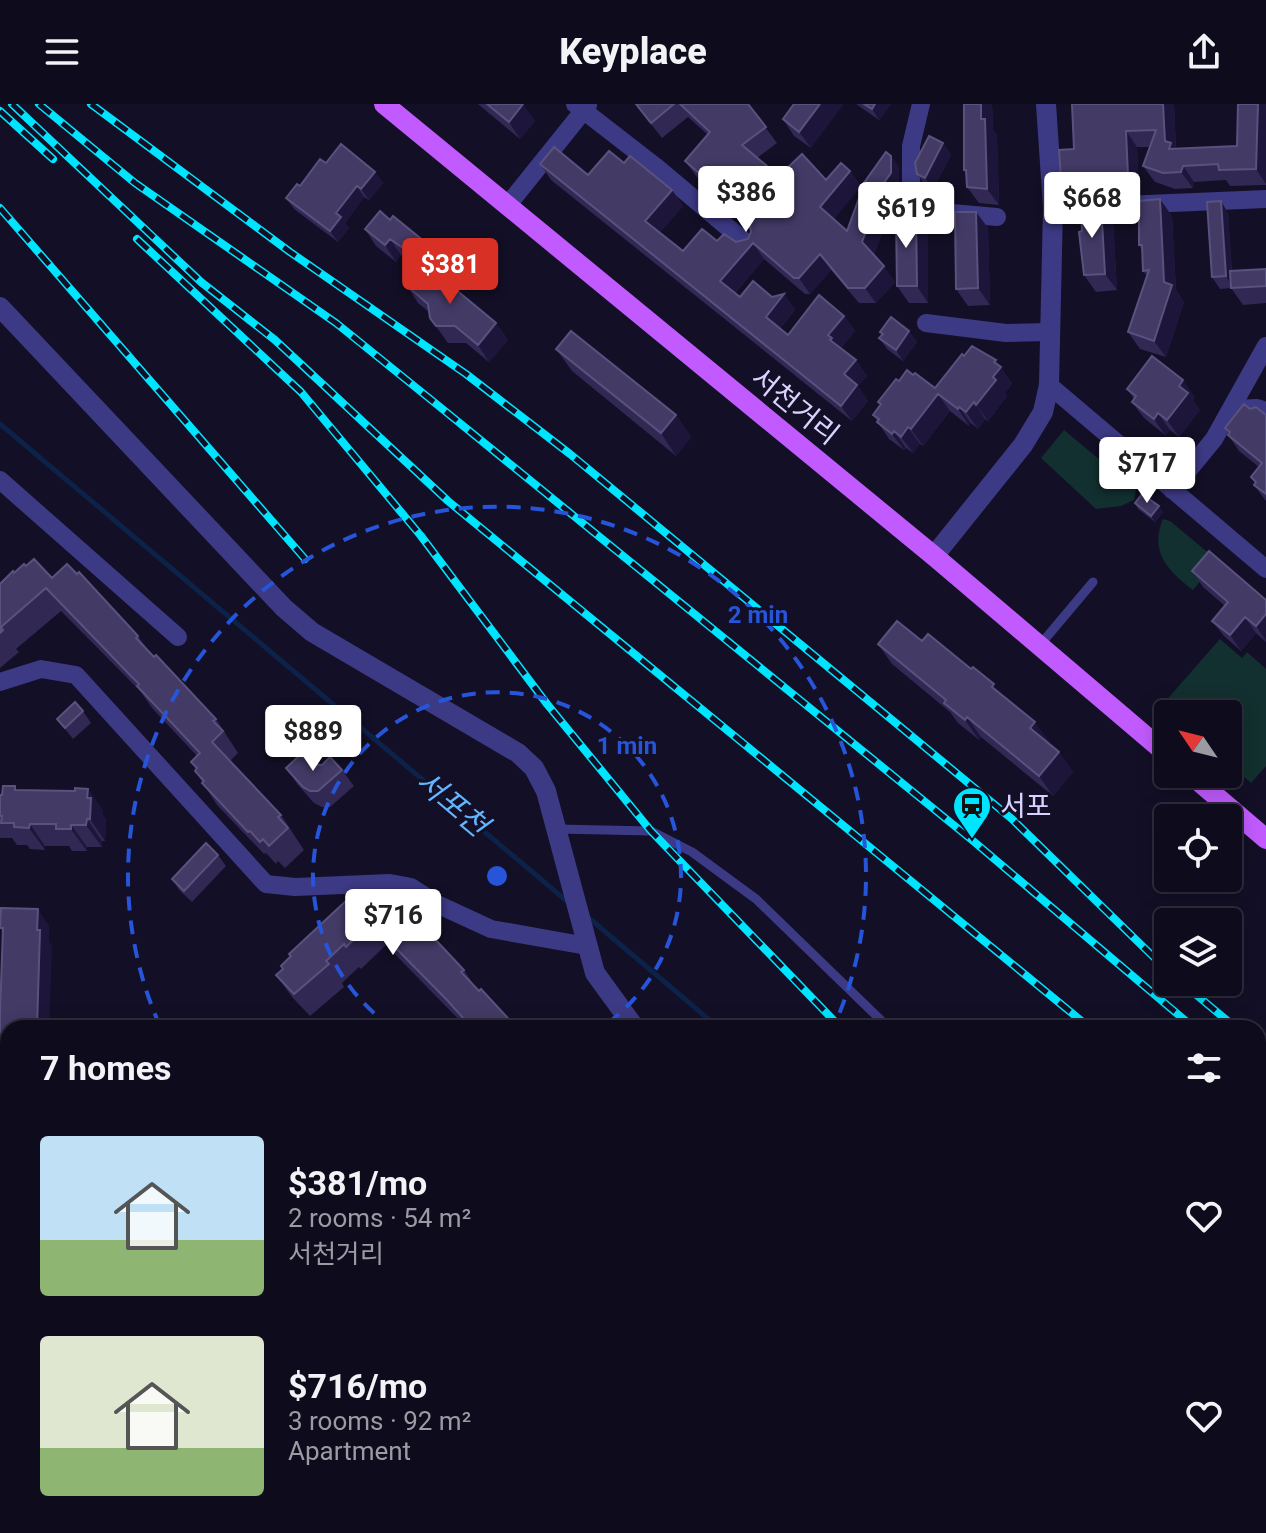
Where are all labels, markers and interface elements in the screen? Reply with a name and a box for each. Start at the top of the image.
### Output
icon: menu [40,30,84,74]
icon: share [1182,30,1226,74]
text: Keyplace [559,31,707,73]
pin: $386 [699,166,793,234]
pin: $668 [1045,172,1139,240]
text: $386 [716,177,776,207]
pin: $619 [859,182,953,250]
text: $668 [1062,183,1122,213]
text: $619 [876,193,936,223]
pin: $381 [403,238,497,306]
text: $381 [420,249,480,279]
street label: 서천거리 [745,361,845,451]
pin: $717 [1100,437,1194,505]
text: $717 [1117,448,1177,478]
text: 2 min [728,601,788,629]
north arrow [1154,700,1242,788]
map controls [1154,700,1242,996]
pin: $889 [266,705,360,773]
text: $889 [283,716,343,746]
text: 1 min [597,732,657,760]
water label: 서포천 [409,763,498,845]
station icon: 서포 [951,785,993,840]
place label: 서포 [1000,790,1052,823]
button: locate [1154,804,1242,892]
centre of rings [483,862,511,890]
pin: $716 [346,889,440,957]
text: $716 [363,900,423,930]
button: layers [1154,908,1242,996]
icon: filters [1182,1046,1226,1090]
text: 7 homes [40,1048,171,1088]
text: $381/mo [288,1163,427,1203]
icon: home [104,1168,200,1264]
icon: heart [1182,1194,1226,1238]
text: 2 rooms · 54 m² [288,1203,471,1233]
text: 서천거리 [288,1239,384,1269]
text: $716/mo [288,1366,427,1406]
icon: home [104,1368,200,1464]
icon: heart [1182,1394,1226,1438]
text: 3 rooms · 92 m² [288,1406,471,1436]
text: Apartment [288,1436,411,1466]

